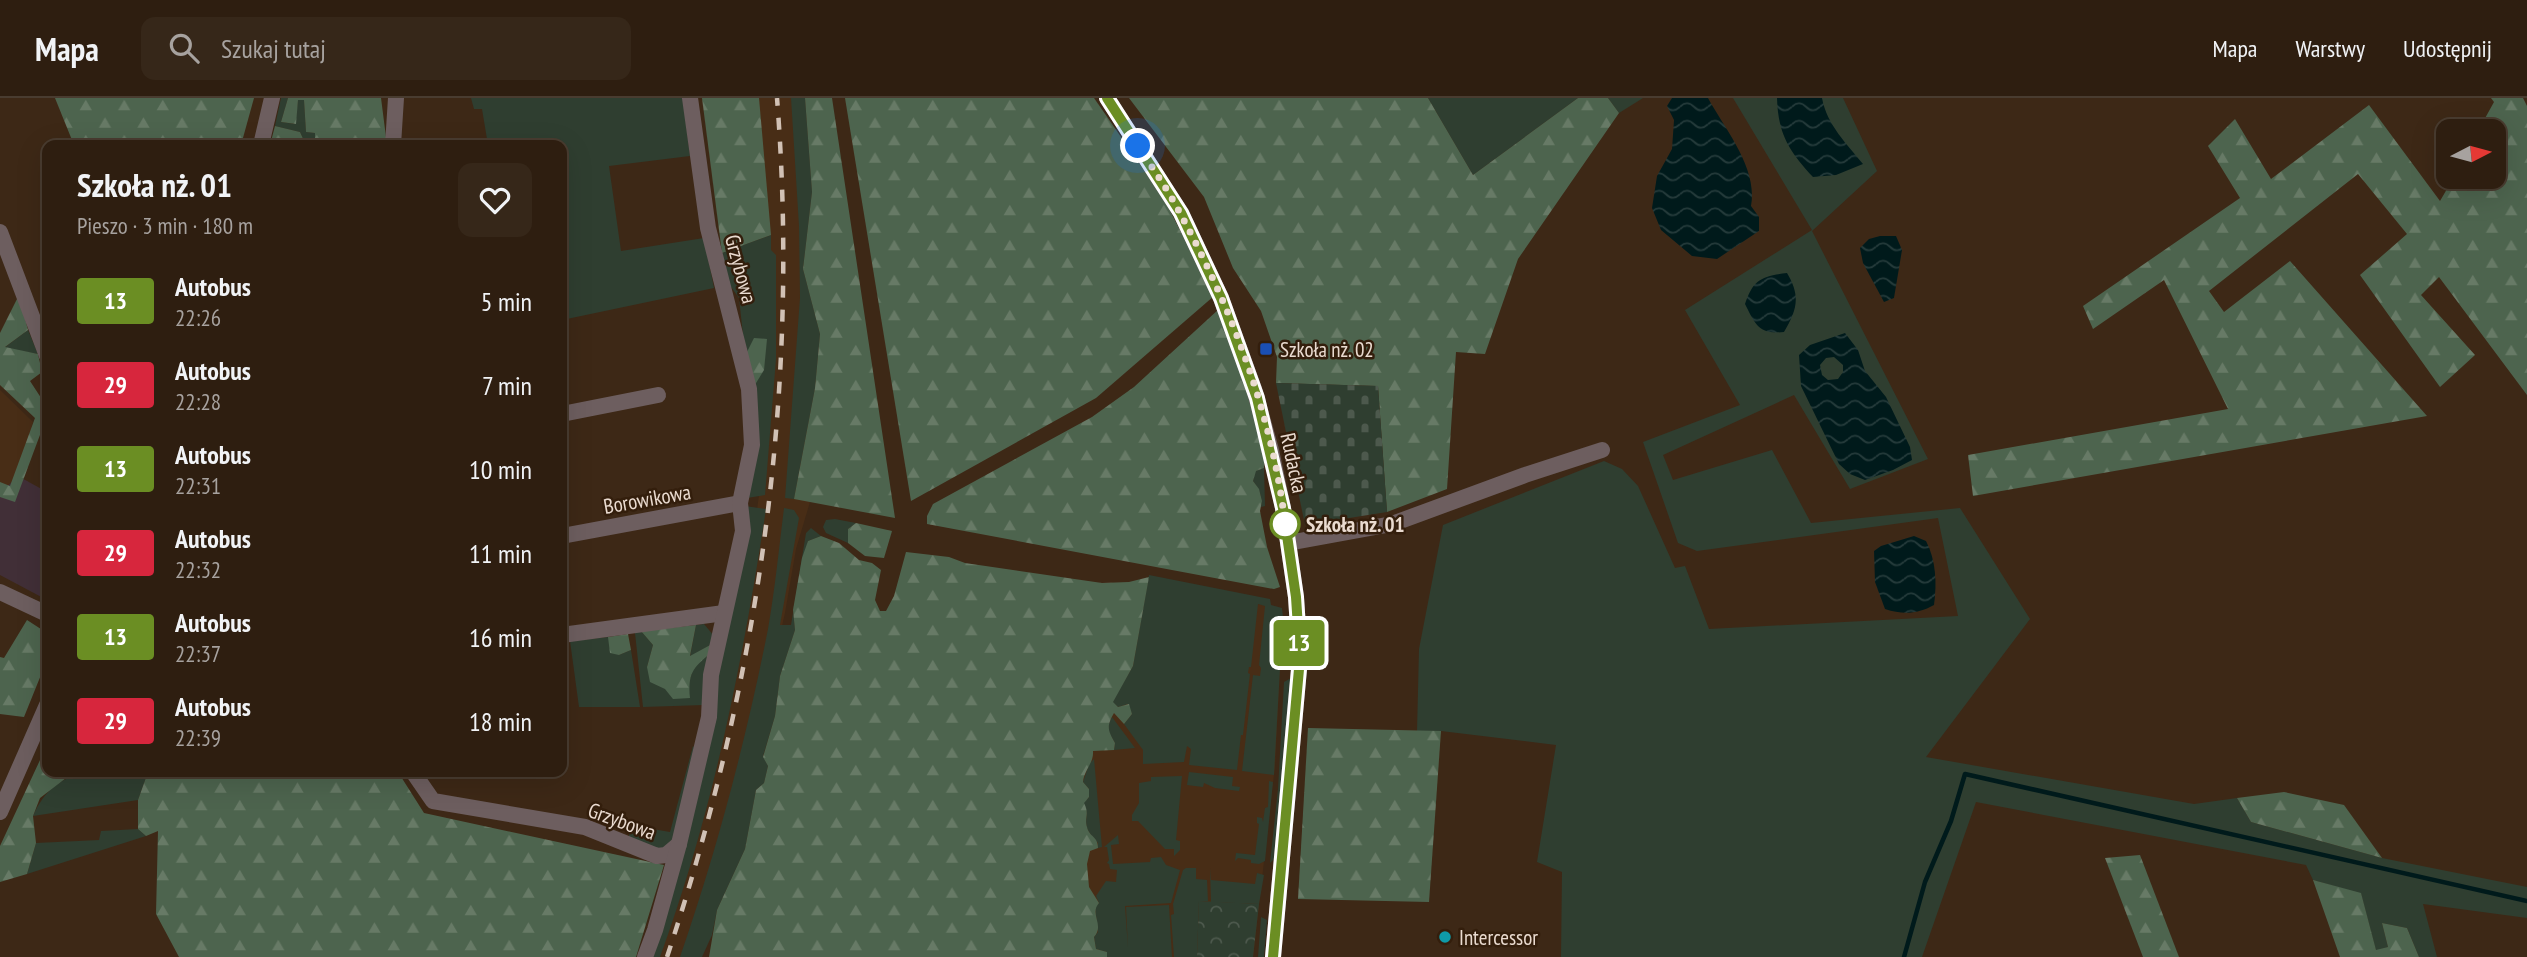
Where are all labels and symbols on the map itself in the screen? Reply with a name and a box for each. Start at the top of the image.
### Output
north arrow [2436,119,2506,189]
your location [1120,128,1155,163]
street label: Grzybowa [719,232,763,306]
place label: Szkoła nż. 02 [1280,336,1374,363]
marker: Szkoła nż. 02 [1258,341,1274,357]
street label: Rudacka [1274,430,1314,496]
street label: Borowikowa [601,478,693,520]
marker: Szkoła nż. 01 [1270,509,1300,539]
place label: Szkoła nż. 01 [1306,511,1405,538]
line badge: 13 [1268,620,1330,666]
street label: Grzybowa [584,796,660,846]
place label: Intercessor [1459,924,1538,951]
marker: Intercessor [1437,929,1453,945]

